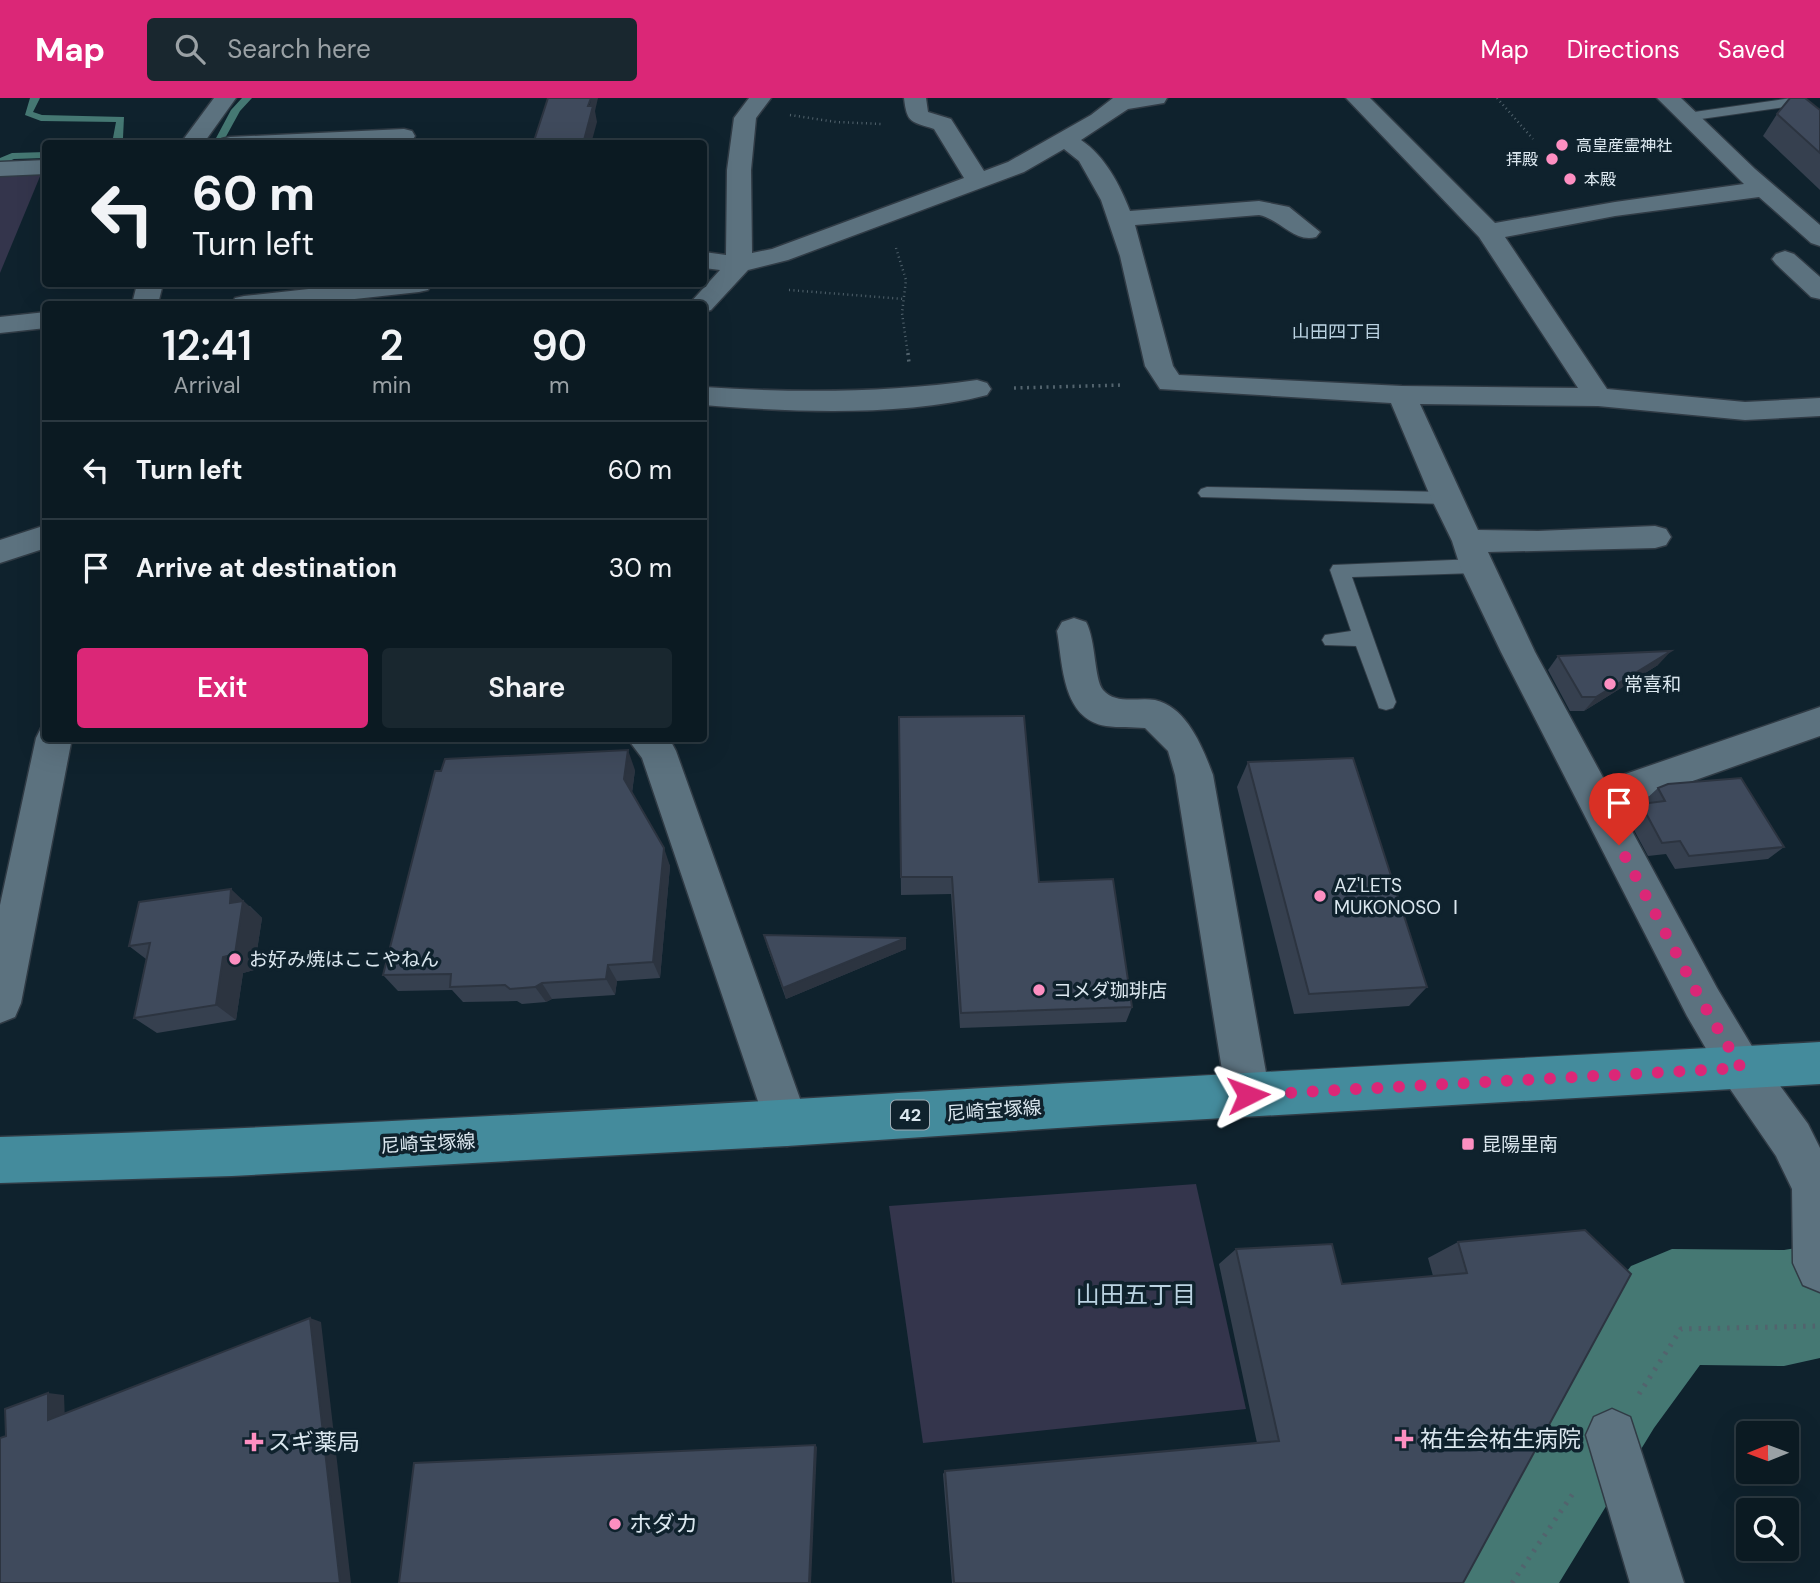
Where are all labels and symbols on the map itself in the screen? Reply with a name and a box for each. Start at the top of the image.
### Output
place label: 高皇産霊神社 [1576,135,1672,156]
marker: 高皇産霊神社 [1554,137,1570,153]
place label: 拝殿 [1506,149,1538,170]
marker: 拝殿 [1544,151,1560,167]
place label: 本殿 [1584,169,1616,190]
marker: 本殿 [1562,171,1578,187]
district label: 山田四丁目 [1292,320,1382,344]
place label: 常喜和 [1624,672,1681,697]
marker: 常喜和 [1602,676,1618,692]
pin [1589,773,1649,845]
place label: AZ'LETS MUKONOSO Ⅰ [1334,873,1465,920]
marker: AZ'LETS MUKONOSO Ⅰ [1312,888,1328,904]
place label: お好み焼はここやねん [249,947,439,972]
marker: お好み焼はここやねん [227,951,243,967]
place label: コメダ珈琲店 [1053,978,1167,1003]
marker: コメダ珈琲店 [1031,982,1047,998]
position arrow [1211,1058,1285,1132]
street label: 尼崎宝塚線 [946,1095,1042,1126]
road number: 42 [891,1100,929,1130]
street label: 尼崎宝塚線 [380,1129,476,1158]
place label: 昆陽里南 [1482,1132,1558,1157]
marker: 昆陽里南 [1460,1136,1476,1152]
district label: 山田五丁目 [1076,1279,1196,1310]
north arrow [1736,1421,1799,1484]
place label: 祐生会祐生病院 [1420,1424,1581,1454]
place label: スギ薬局 [268,1427,360,1457]
marker: 祐生会祐生病院 [1394,1429,1414,1449]
marker: スギ薬局 [246,1434,262,1450]
place label: ホダカ [629,1509,698,1539]
marker: ホダカ [607,1516,623,1532]

